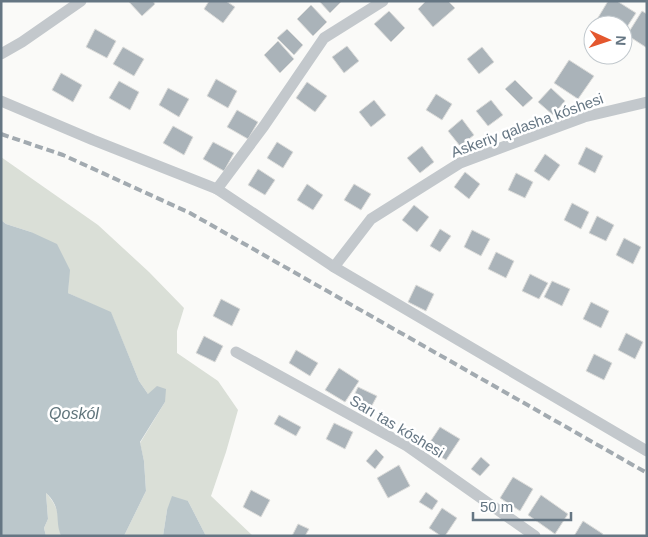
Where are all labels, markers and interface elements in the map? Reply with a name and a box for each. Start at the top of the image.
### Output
north arrow [583,15,633,65]
text: N [613,35,629,46]
street label: Askeriy qalasha kóshesi [448,89,606,161]
street label: Sarı tas kóshesi [347,391,447,461]
water label: Qoskól [49,405,99,422]
scale bar [473,490,570,522]
text: 50 m [480,498,513,515]

